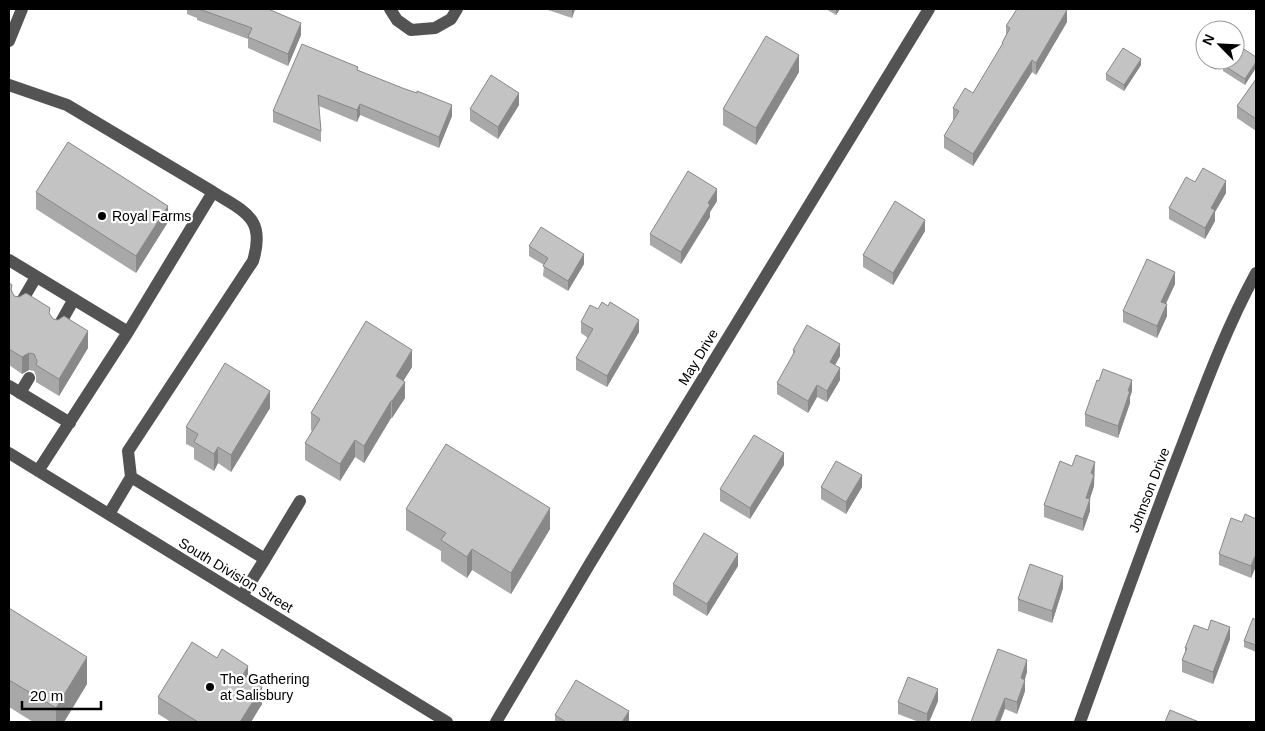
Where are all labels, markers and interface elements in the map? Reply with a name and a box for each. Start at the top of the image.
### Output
north arrow [1195,20,1245,70]
text: N [1199,32,1217,48]
place label: Royal Farms [112,208,191,224]
marker: Royal Farms [96,210,108,222]
street label: May Drive [675,326,721,388]
street label: Johnson Drive [1125,445,1173,535]
street label: South Division Street [176,534,296,616]
place label: The Gathering at Salisbury [220,671,310,703]
scale bar [22,678,101,710]
marker: The Gathering at Salisbury [204,681,216,693]
text: 20 m [30,687,63,704]

